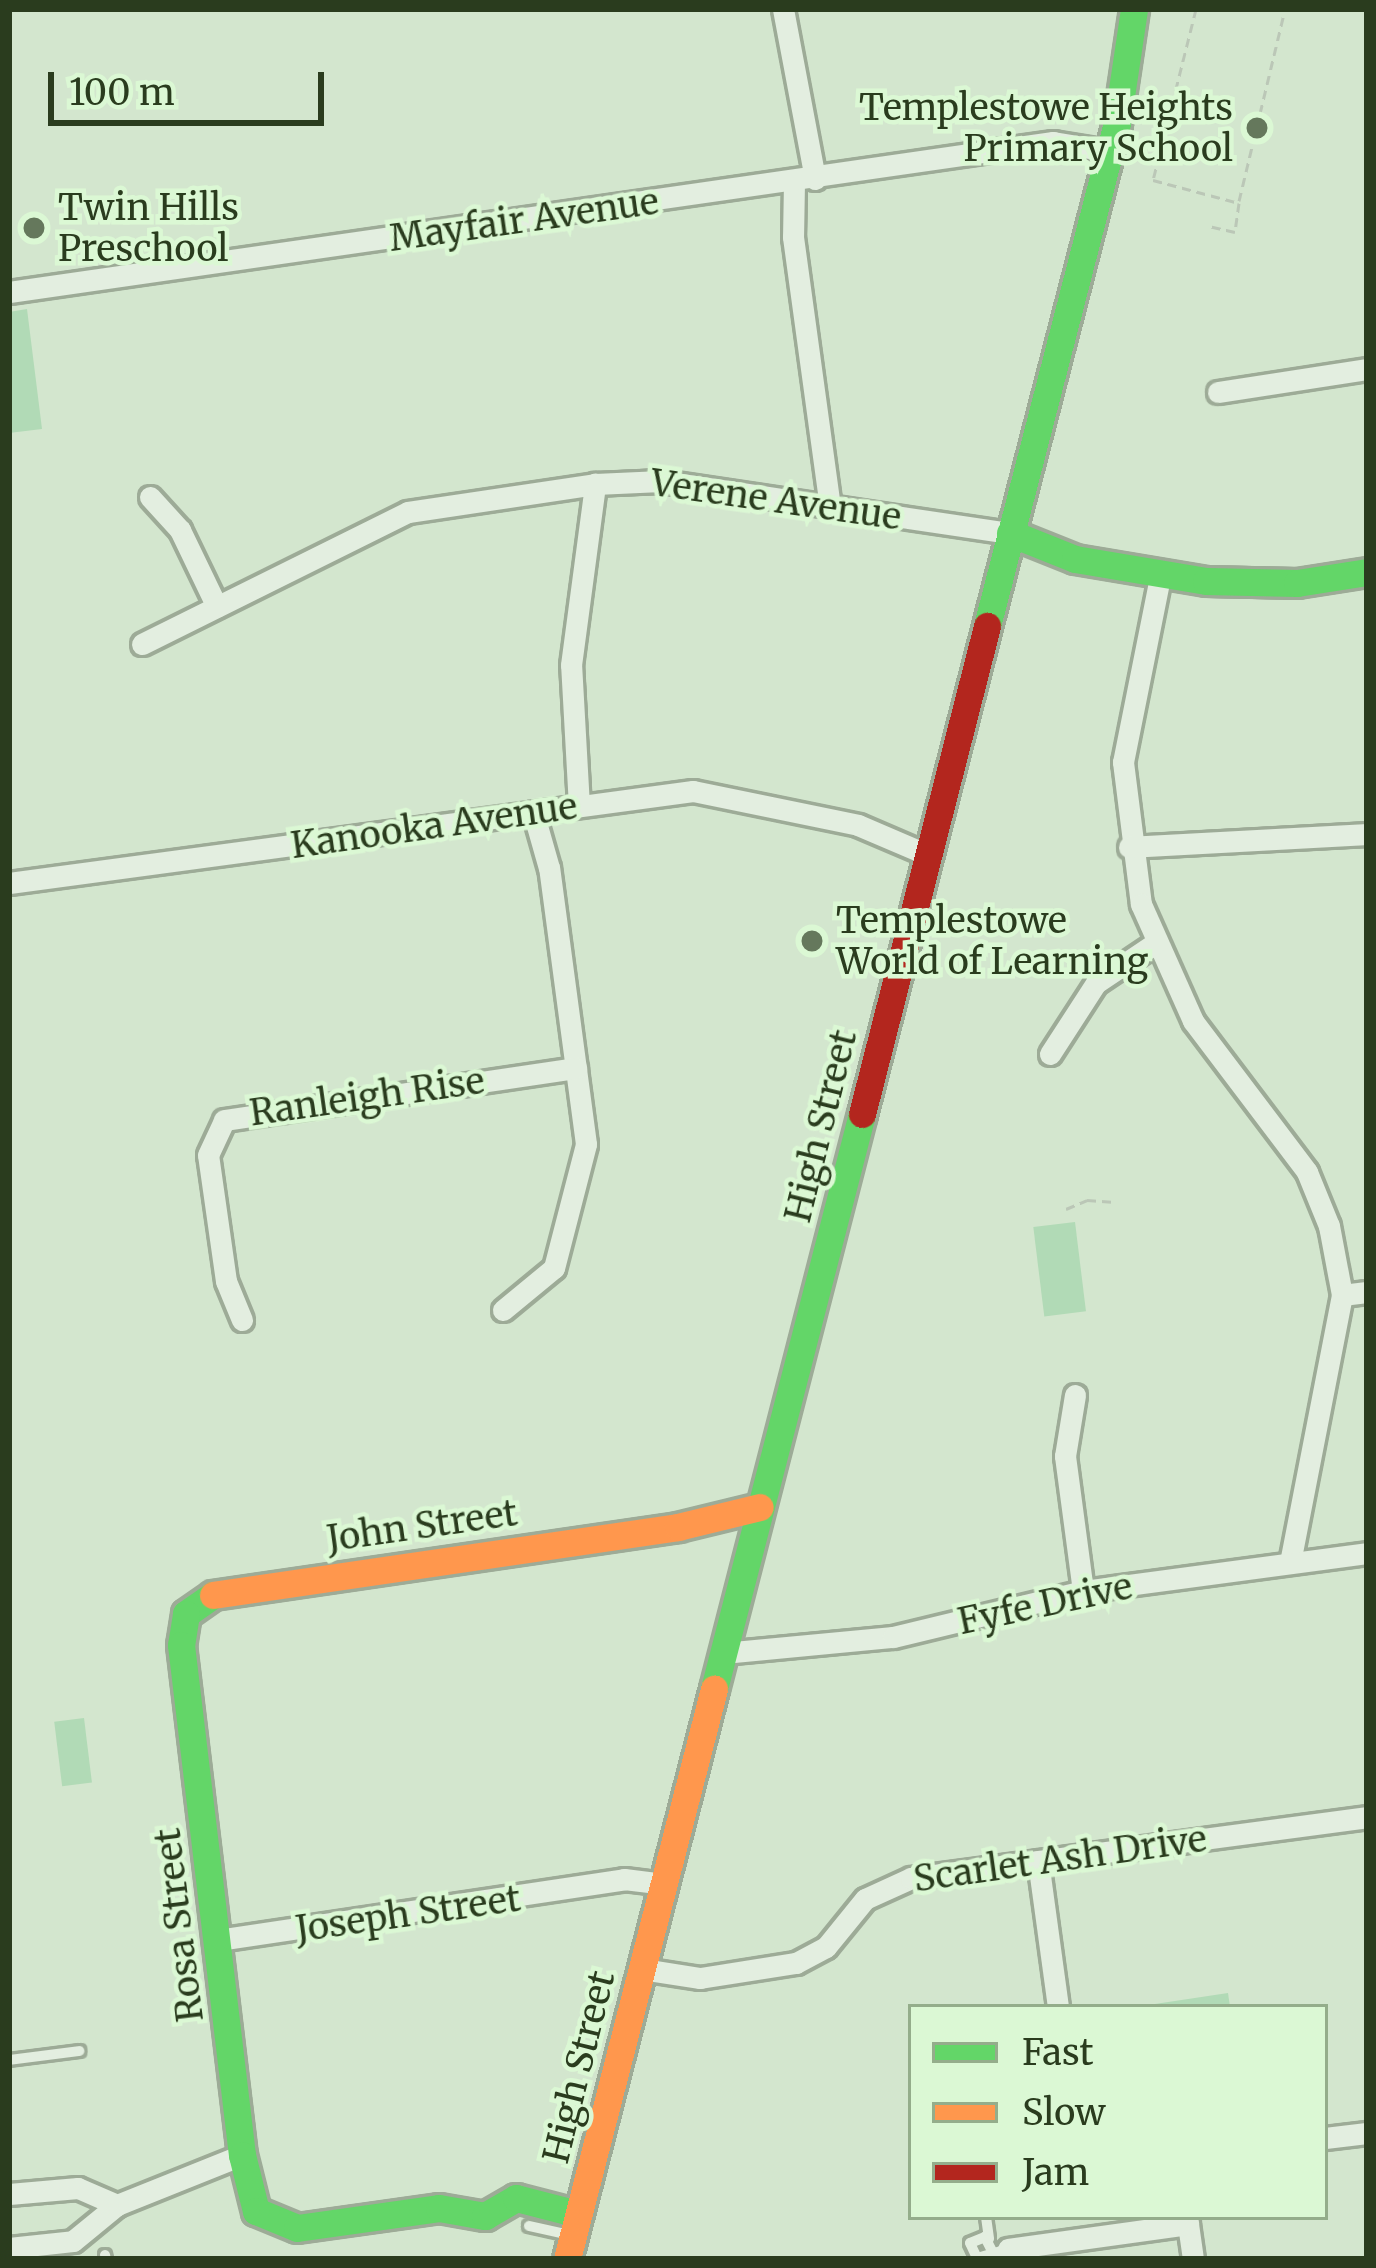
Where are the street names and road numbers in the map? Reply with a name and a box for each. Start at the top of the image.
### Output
street label: Mayfair Avenue [387,180,661,260]
street label: Verene Avenue [648,461,904,539]
street label: Kanooka Avenue [288,785,580,867]
street label: High Street [776,1025,866,1227]
street label: Ranleigh Rise [247,1059,487,1135]
street label: John Street [324,1491,520,1561]
street label: Fyfe Drive [954,1564,1136,1644]
street label: Scarlet Ash Drive [911,1817,1209,1901]
street label: Rosa Street [146,1826,212,2024]
street label: Joseph Street [293,1877,523,1951]
street label: High Street [534,1966,624,2168]

